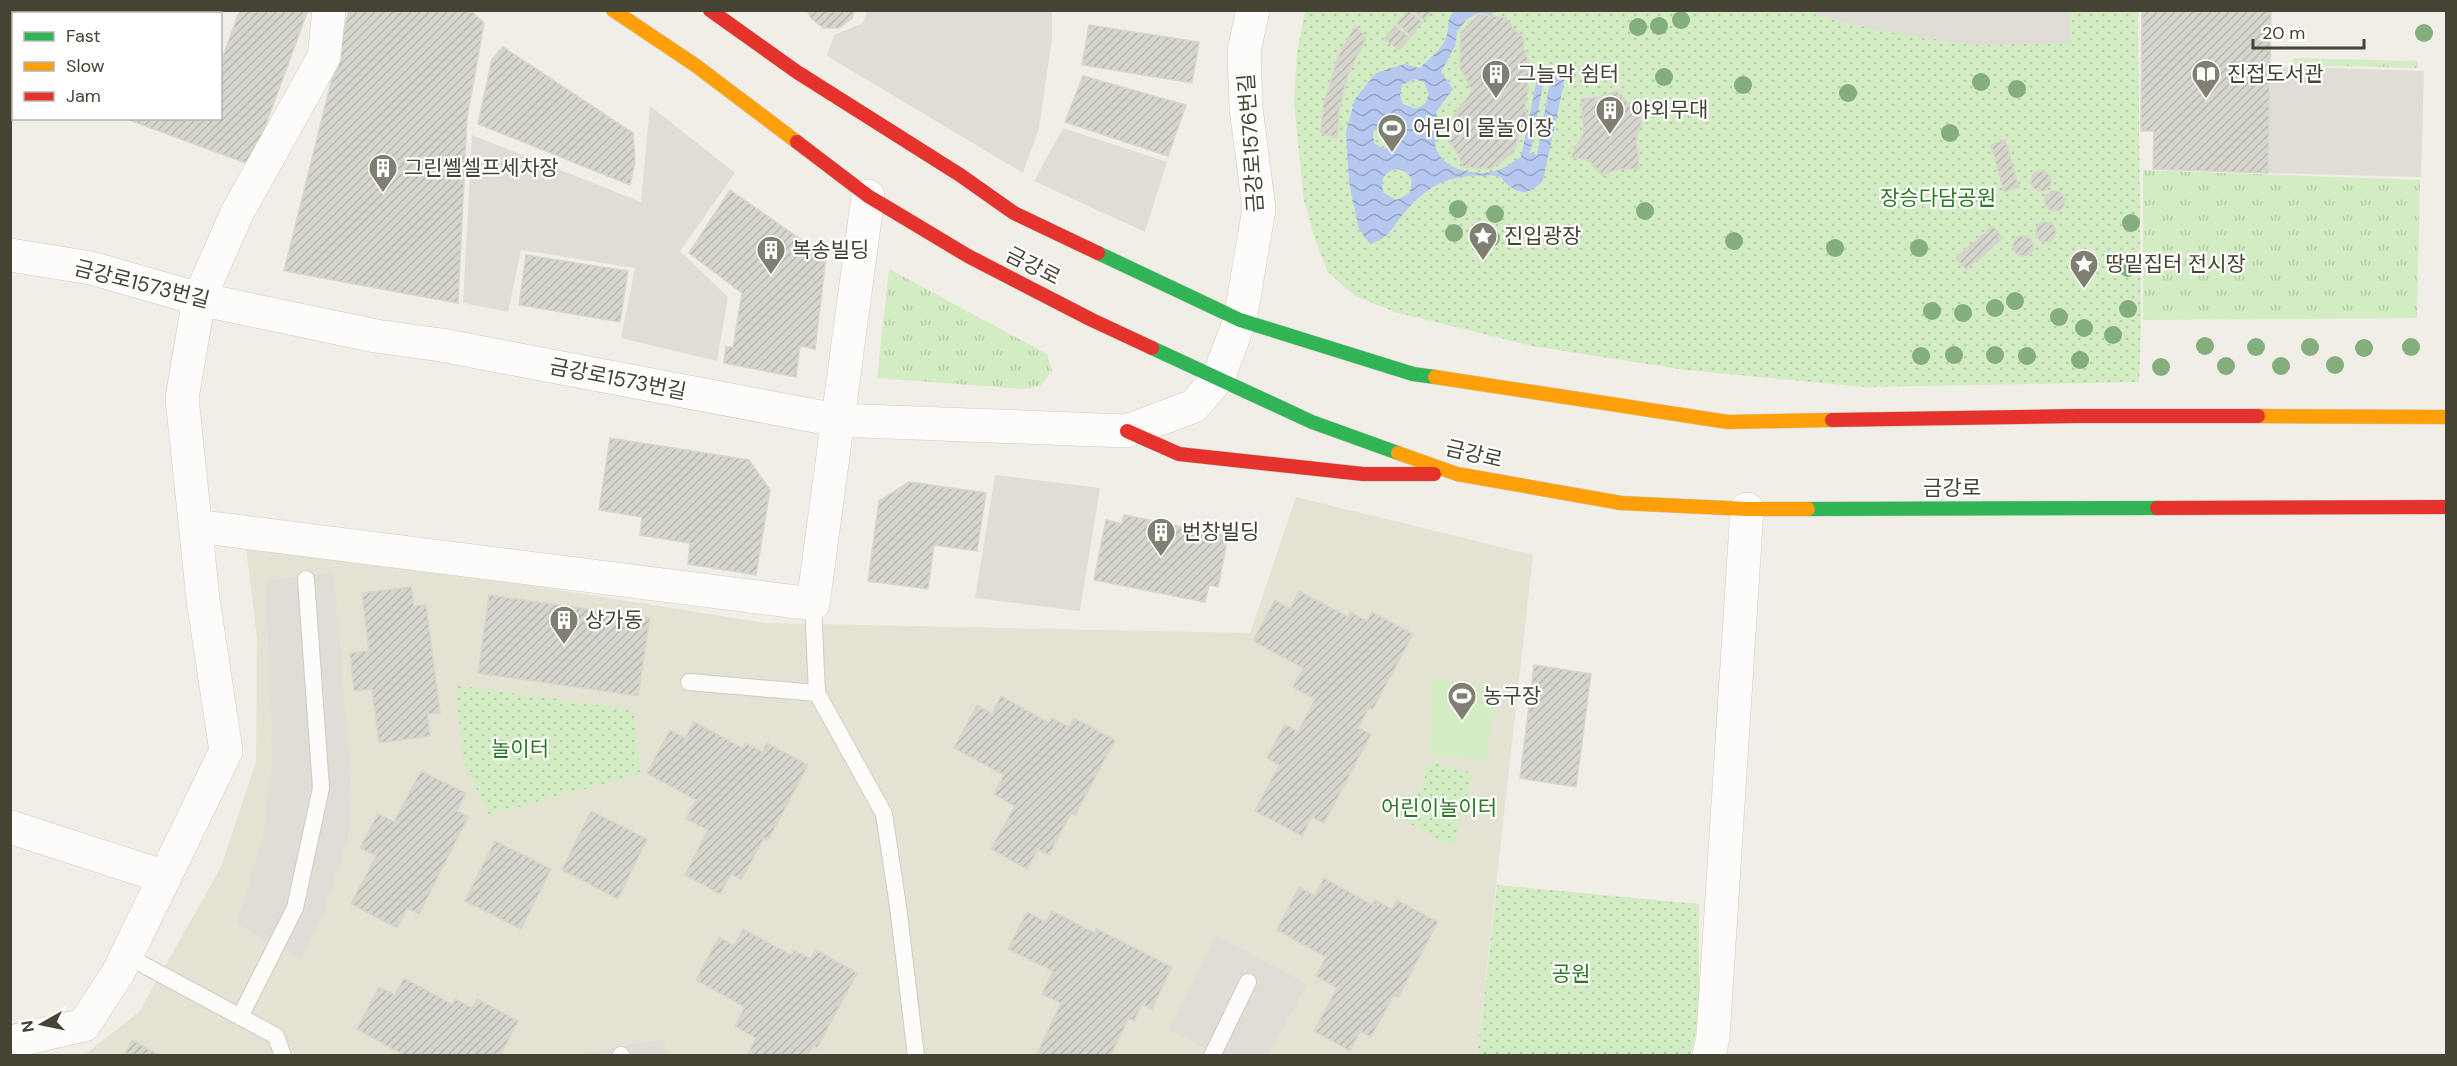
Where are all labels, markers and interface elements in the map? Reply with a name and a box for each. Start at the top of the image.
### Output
legend [12,12,222,120]
scale bar [2253,12,2364,50]
text: 20 m [2262,21,2305,45]
text: Fast [66,24,101,48]
text: Slow [66,54,105,78]
building icon: 그늘막 쉼터 [1480,58,1512,100]
library icon: 진접도서관 [2190,58,2222,100]
place label: 그늘막 쉼터 [1517,60,1619,88]
place label: 진접도서관 [2227,60,2324,88]
street label: 금강로1576번길 [1232,72,1270,214]
text: Jam [66,84,101,108]
building icon: 야외무대 [1594,94,1626,136]
place label: 야외무대 [1631,96,1708,124]
sports icon: 어린이 물놀이장 [1376,112,1408,154]
place label: 어린이 물놀이장 [1413,114,1554,142]
building icon: 그린쎌셀프세차장 [367,152,399,194]
place label: 그린쎌셀프세차장 [404,154,559,182]
park label: 장승다담공원 [1880,184,1996,212]
place icon: 진입광장 [1467,220,1499,262]
place label: 진입광장 [1504,222,1581,250]
building icon: 복송빌딩 [755,234,787,276]
place label: 복송빌딩 [792,236,869,264]
street label: 금강로 [1001,240,1065,292]
place icon: 땅밑집터 전시장 [2068,248,2100,290]
place label: 땅밑집터 전시장 [2105,250,2246,278]
street label: 금강로1573번길 [71,254,213,314]
street label: 금강로1573번길 [547,352,689,406]
street label: 금강로 [1443,434,1505,474]
street label: 금강로 [1923,474,1981,502]
building icon: 번창빌딩 [1145,516,1177,558]
place label: 번창빌딩 [1182,518,1259,546]
building icon: 상가동 [548,604,580,646]
place label: 상가동 [585,606,643,634]
sports icon: 농구장 [1446,680,1478,722]
place label: 농구장 [1483,682,1541,710]
park label: 놀이터 [491,735,549,763]
park label: 어린이놀이터 [1381,794,1497,822]
park label: 공원 [1552,960,1590,988]
north arrow [12,994,72,1054]
text: N [16,1019,39,1034]

